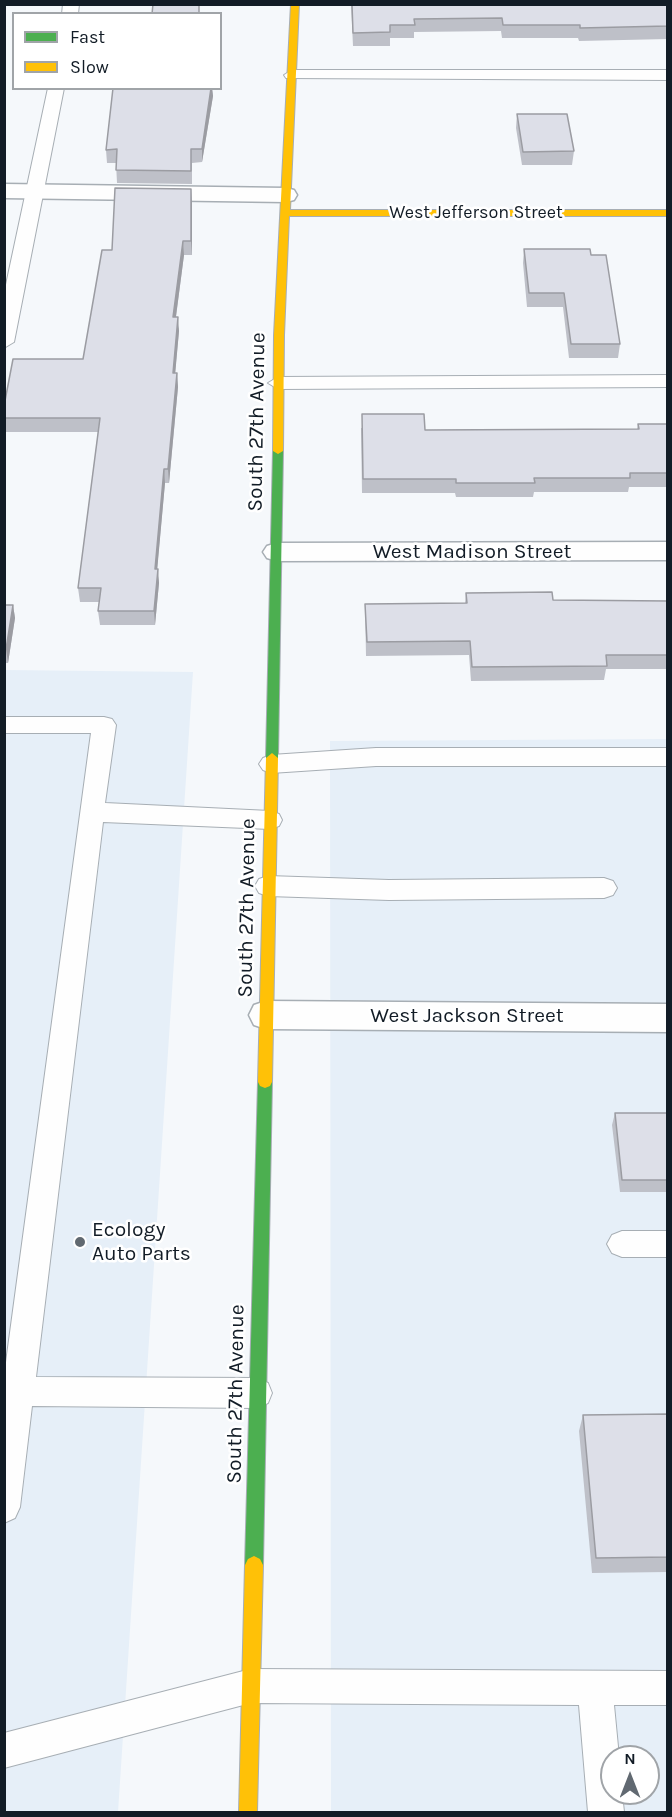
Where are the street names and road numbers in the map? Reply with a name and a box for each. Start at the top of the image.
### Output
street label: West Jefferson Street [389,202,563,224]
street label: South 27th Avenue [243,332,271,512]
street label: West Madison Street [373,539,571,565]
street label: South 27th Avenue [233,818,261,998]
street label: West Jackson Street [370,1003,564,1029]
street label: South 27th Avenue [222,1304,250,1484]

